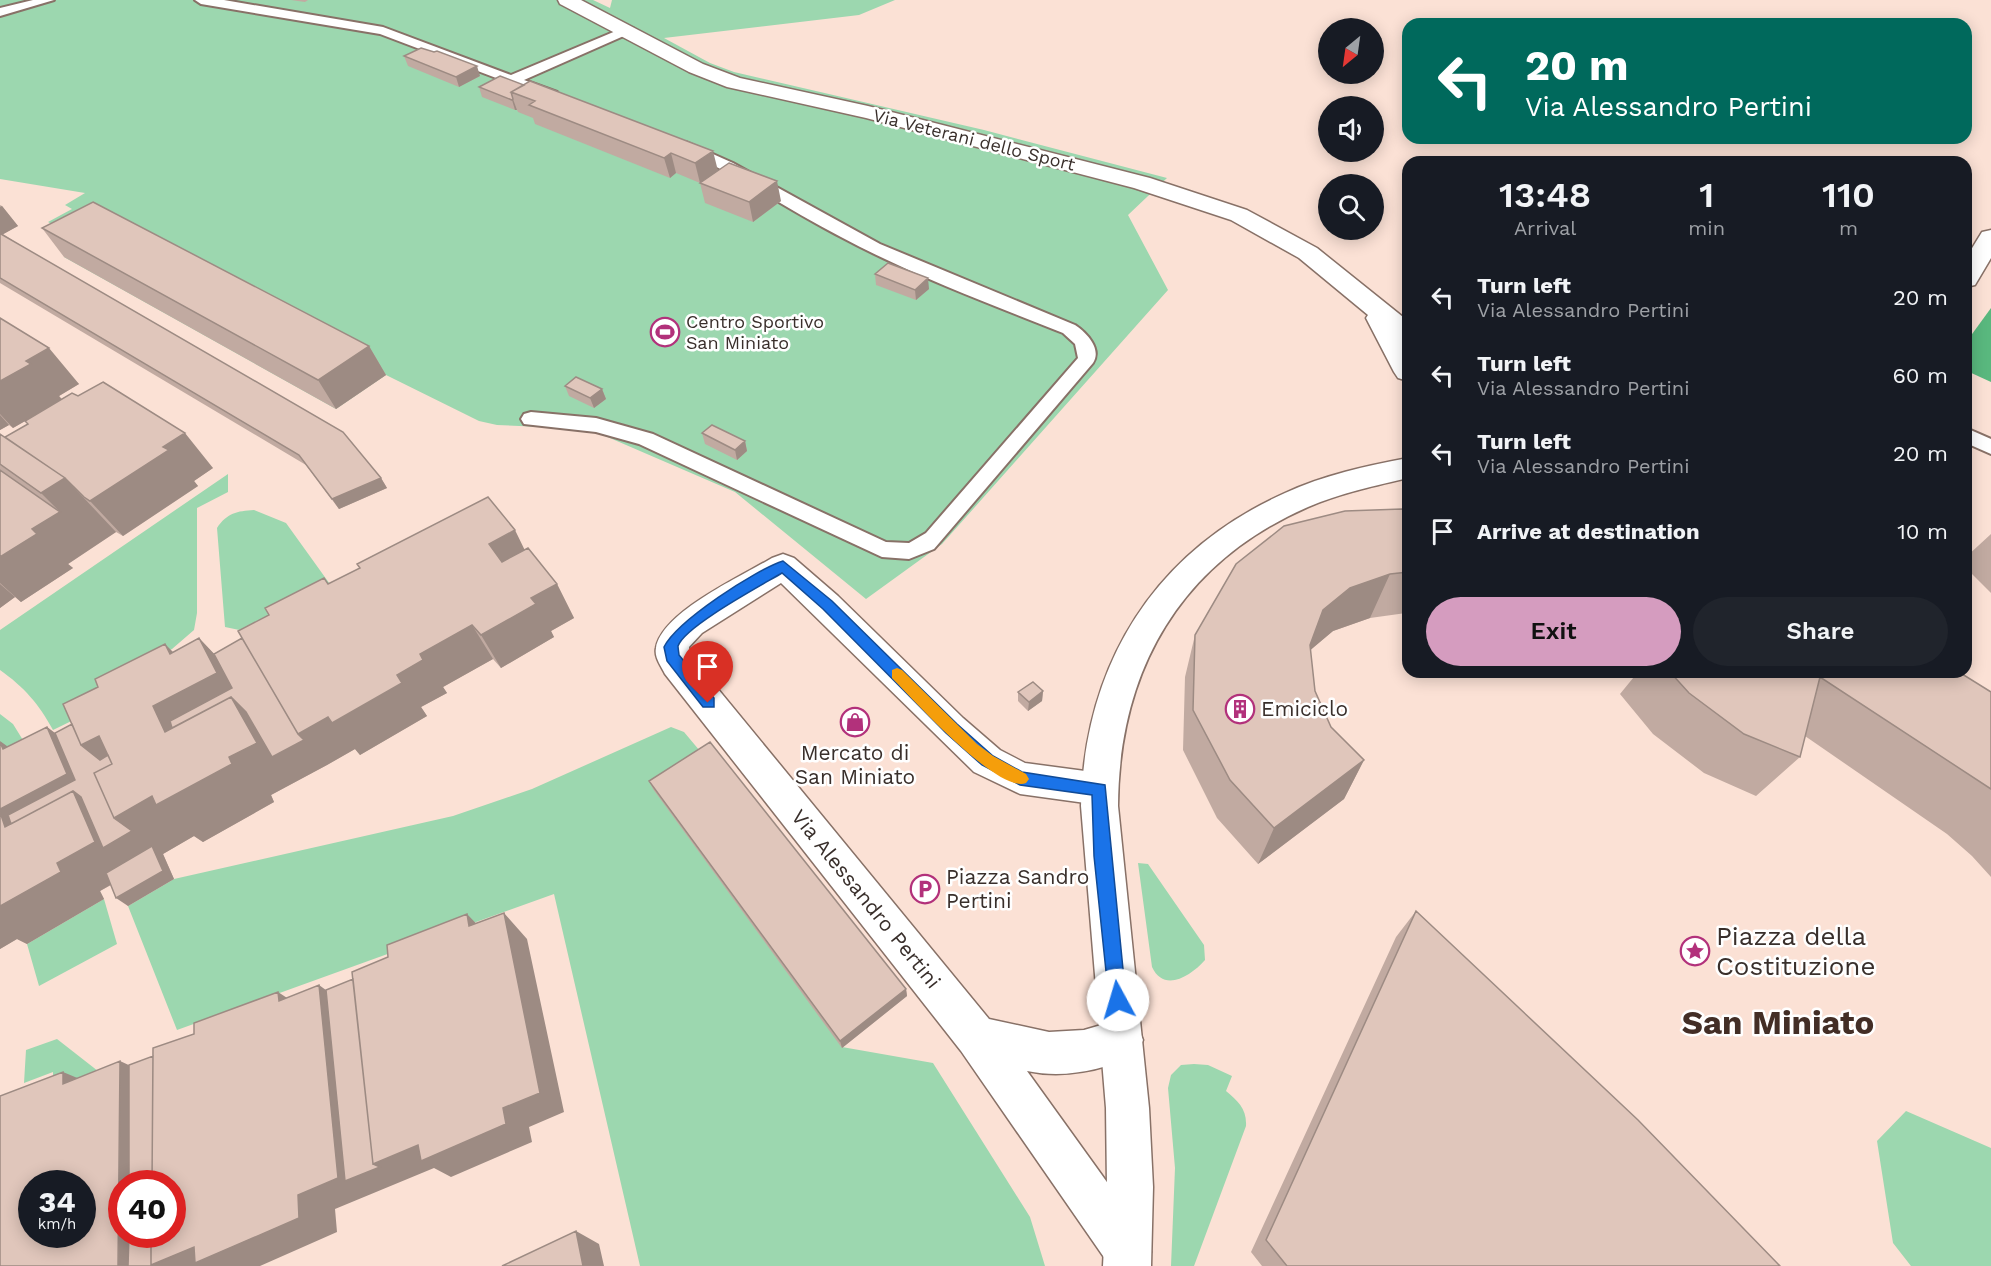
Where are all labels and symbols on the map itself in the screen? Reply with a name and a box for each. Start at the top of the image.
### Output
north arrow [1318,18,1384,84]
street label: Via Veterani dello Sport [871,104,1078,175]
place label: Centro Sportivo San Miniato [686,311,824,353]
sports icon: Centro Sportivo San Miniato [649,316,681,348]
pin [682,641,733,703]
building icon: Emiciclo [1224,693,1256,725]
place label: Emiciclo [1261,696,1348,721]
shop icon: Mercato di San Miniato [839,706,871,738]
place label: Mercato di San Miniato [795,740,915,789]
street label: Via Alessandro Pertini [786,804,946,993]
place label: Piazza Sandro Pertini [946,864,1089,913]
parking icon: Piazza Sandro Pertini [909,873,941,905]
place label: Piazza della Costituzione [1716,921,1875,981]
place icon: Piazza della Costituzione [1679,935,1711,967]
position arrow [1086,968,1150,1032]
district label: San Miniato [1682,1003,1874,1042]
speed limit sign: 40 [108,1170,186,1248]

